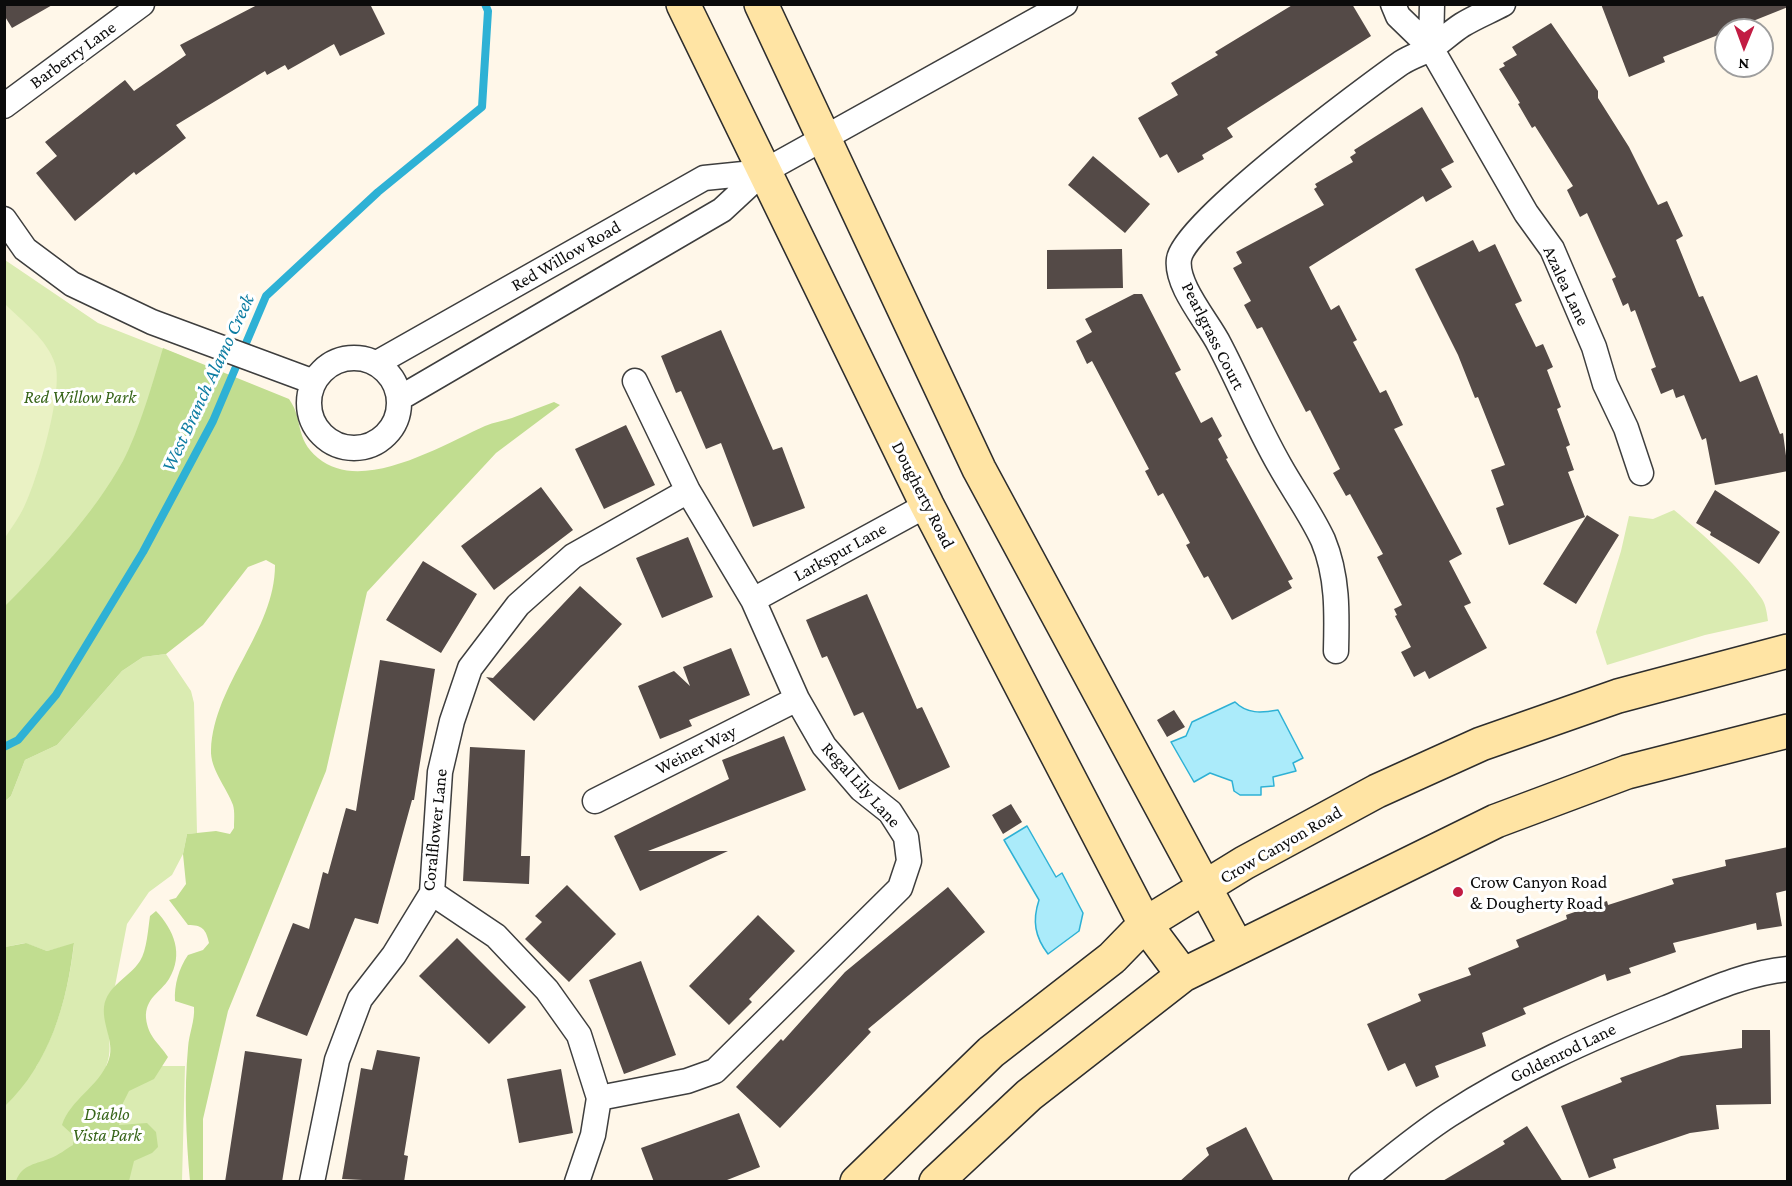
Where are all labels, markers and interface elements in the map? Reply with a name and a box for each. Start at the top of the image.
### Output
street label: Barberry Lane [26,17,120,93]
north arrow [1714,18,1774,78]
text: N [1738,56,1749,73]
street label: Red Willow Road [507,216,625,296]
street label: Azalea Lane [1538,243,1594,329]
street label: Pearlgrass Court [1177,279,1249,393]
water label: West Branch Alamo Creek [156,290,260,476]
park label: Red Willow Park [24,386,136,408]
street label: Dougherty Road [887,438,959,552]
street label: Larkspur Lane [790,518,890,586]
street label: Weiner Way [652,720,740,780]
street label: Regal Lily Lane [817,738,905,832]
street label: Coralflower Lane [418,768,452,892]
street label: Crow Canyon Road [1216,801,1346,889]
place label: Crow Canyon Road & Dougherty Road [1470,871,1607,914]
marker: Crow Canyon Road & Dougherty Road [1451,885,1465,899]
street label: Goldenrod Lane [1507,1018,1619,1088]
park label: Diablo Vista Park [73,1103,141,1146]

